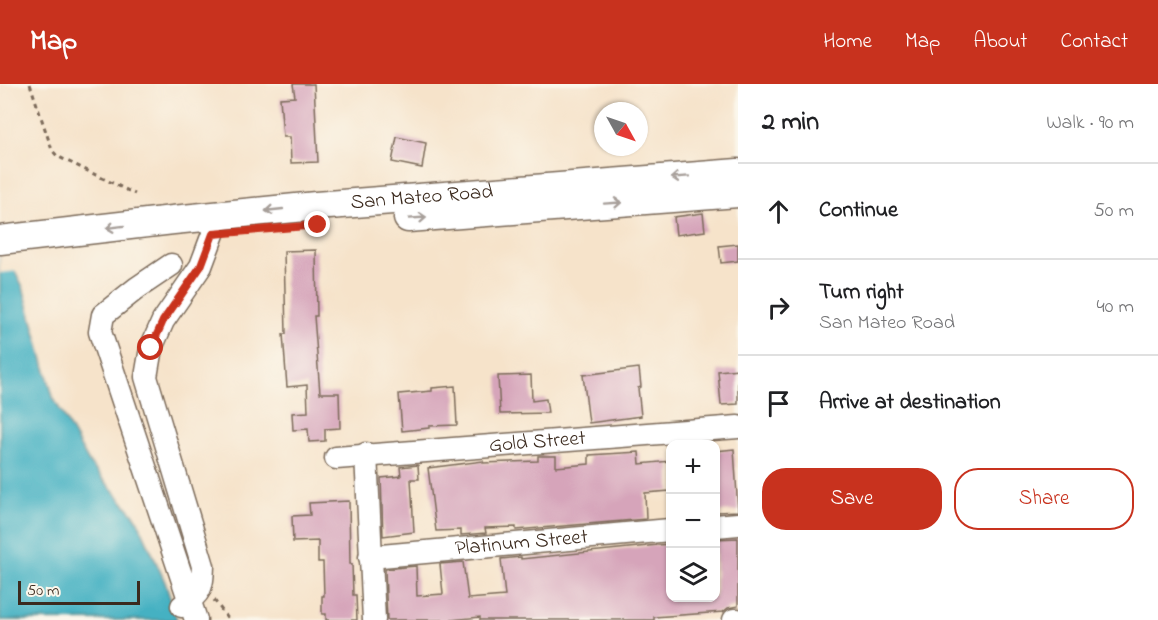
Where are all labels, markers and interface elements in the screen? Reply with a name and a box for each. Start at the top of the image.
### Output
text: Map [30,22,77,63]
text: Home [823,27,872,57]
text: Map [905,27,940,57]
text: About [973,27,1027,57]
text: Contact [1060,27,1128,57]
north arrow [594,102,648,156]
text: 2 min [762,104,819,142]
text: Walk · 90 m [1046,109,1134,138]
one-way arrow [670,172,690,183]
street label: San Mateo Road [349,177,494,218]
icon: ahead [762,195,795,228]
text: Continue [819,195,898,227]
one-way arrow [602,197,622,208]
text: 50 m [1093,197,1134,226]
one-way arrow [265,205,285,216]
route end [304,211,330,237]
one-way arrow [408,212,428,223]
one-way arrow [105,221,125,232]
text: Turn right [819,277,904,309]
icon: right [762,291,795,324]
text: 40 m [1097,293,1134,322]
text: San Mateo Road [819,309,955,338]
route start [137,334,163,360]
icon: arrive [762,387,795,420]
text: Arrive at destination [819,387,1001,419]
street label: Gold Street [488,424,587,461]
map controls [666,440,720,602]
button: + [666,440,720,494]
button: Save [762,468,942,530]
button: Share [954,468,1134,530]
button: − [666,494,720,548]
street label: Platinum Street [454,522,589,564]
button: layers [666,548,720,602]
scale bar [18,578,140,606]
text: 50 m [27,579,59,603]

